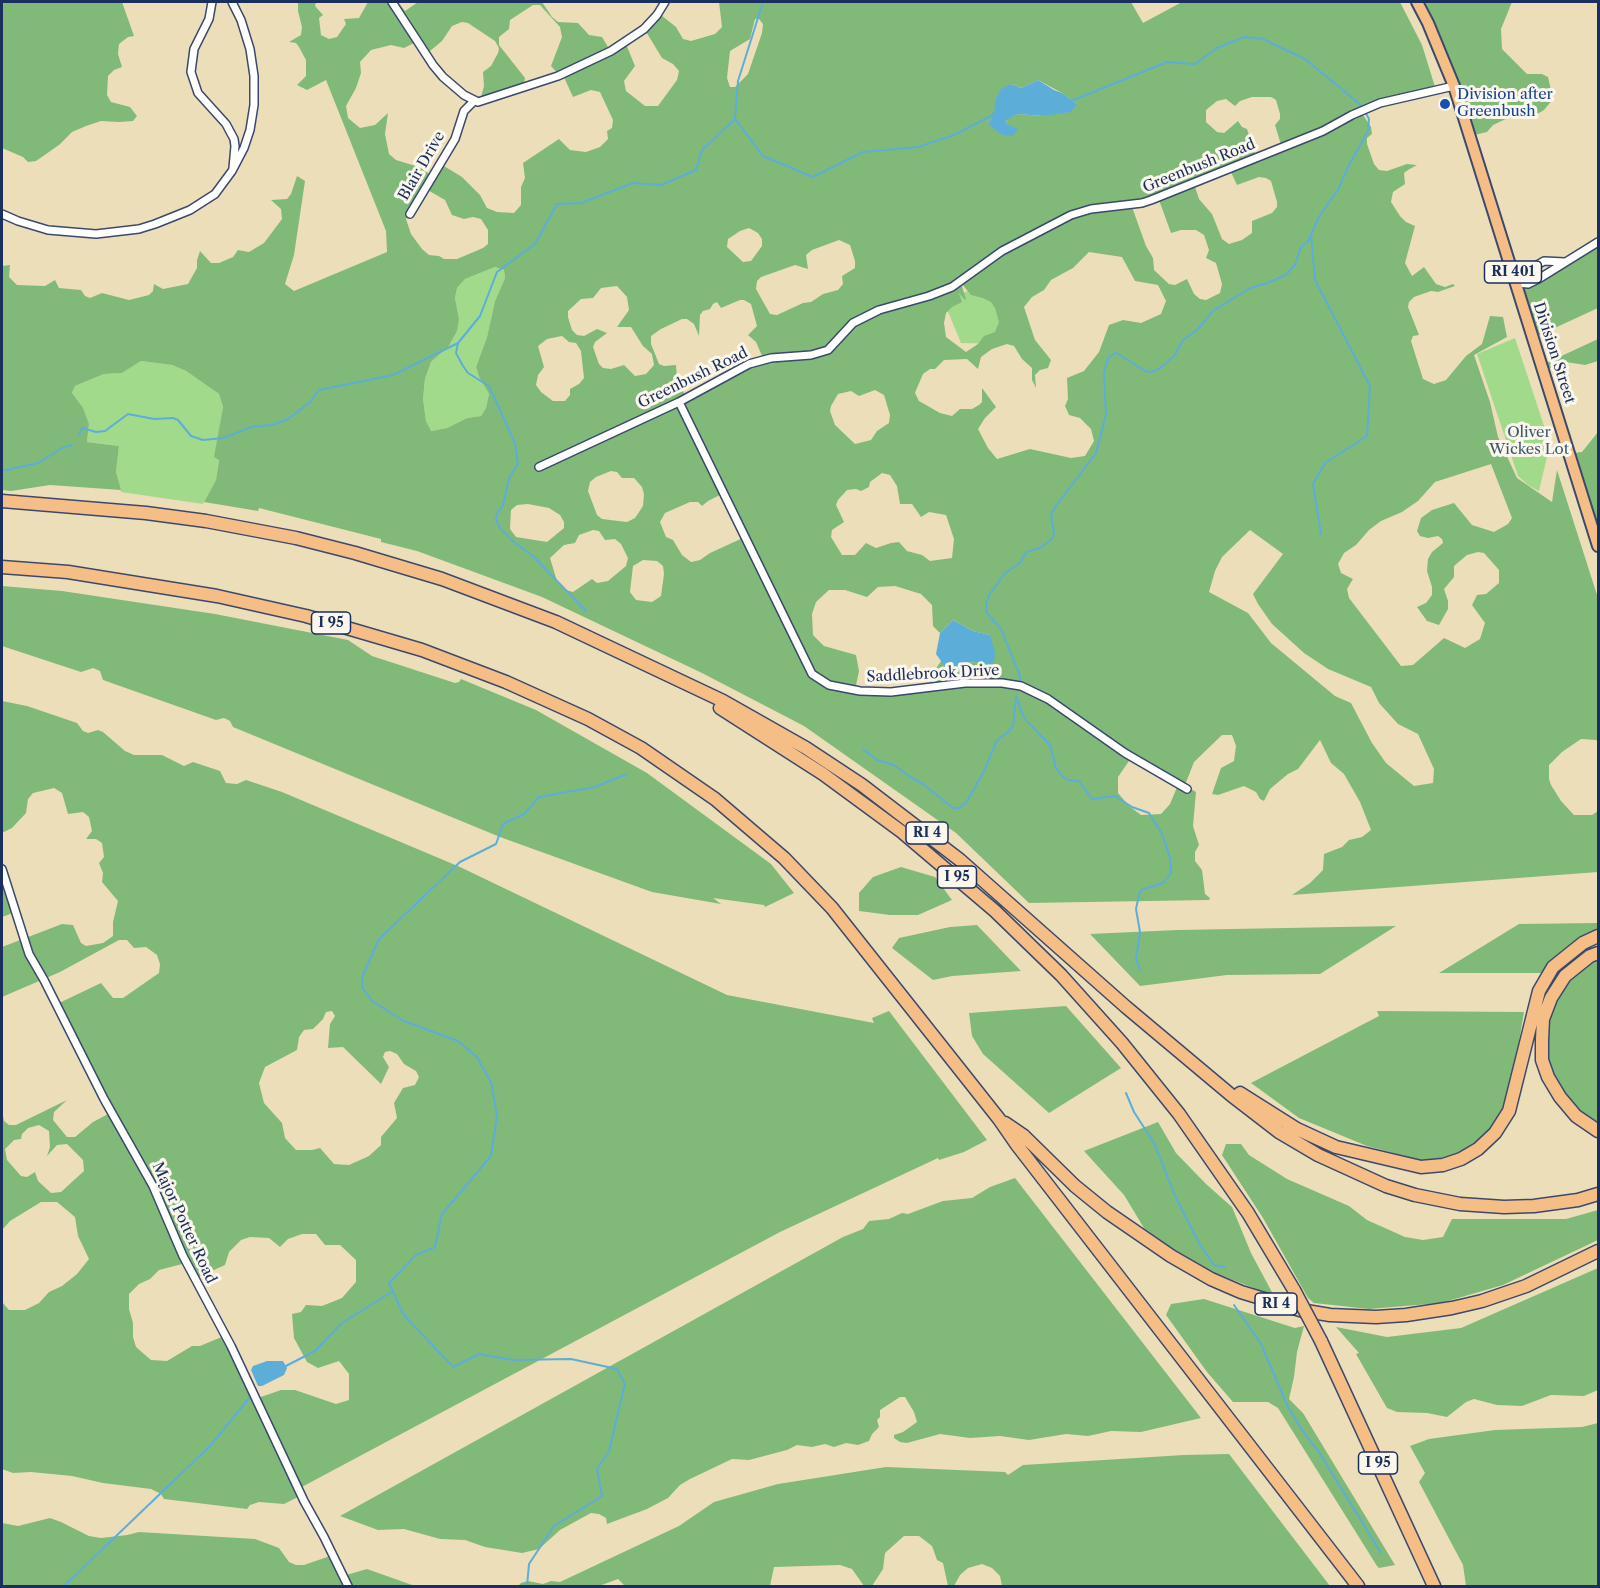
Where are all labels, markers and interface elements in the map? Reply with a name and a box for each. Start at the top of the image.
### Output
place label: Division after Greenbush [1457,86,1553,121]
marker: Division after Greenbush [1438,97,1452,111]
street label: Blair Drive [395,128,449,204]
street label: Greenbush Road [1140,135,1258,197]
road number: RI 401 [1484,261,1541,283]
street label: Division Street [1529,300,1579,406]
street label: Greenbush Road [635,344,751,412]
park label: Oliver Wickes Lot [1489,424,1569,459]
road number: I 95 [312,612,350,634]
street label: Saddlebrook Drive [866,662,1000,686]
road number: RI 4 [906,822,948,844]
road number: I 95 [938,866,976,888]
street label: Major Potter Road [148,1159,220,1287]
road number: RI 4 [1255,1293,1297,1315]
road number: I 95 [1358,1452,1398,1474]

